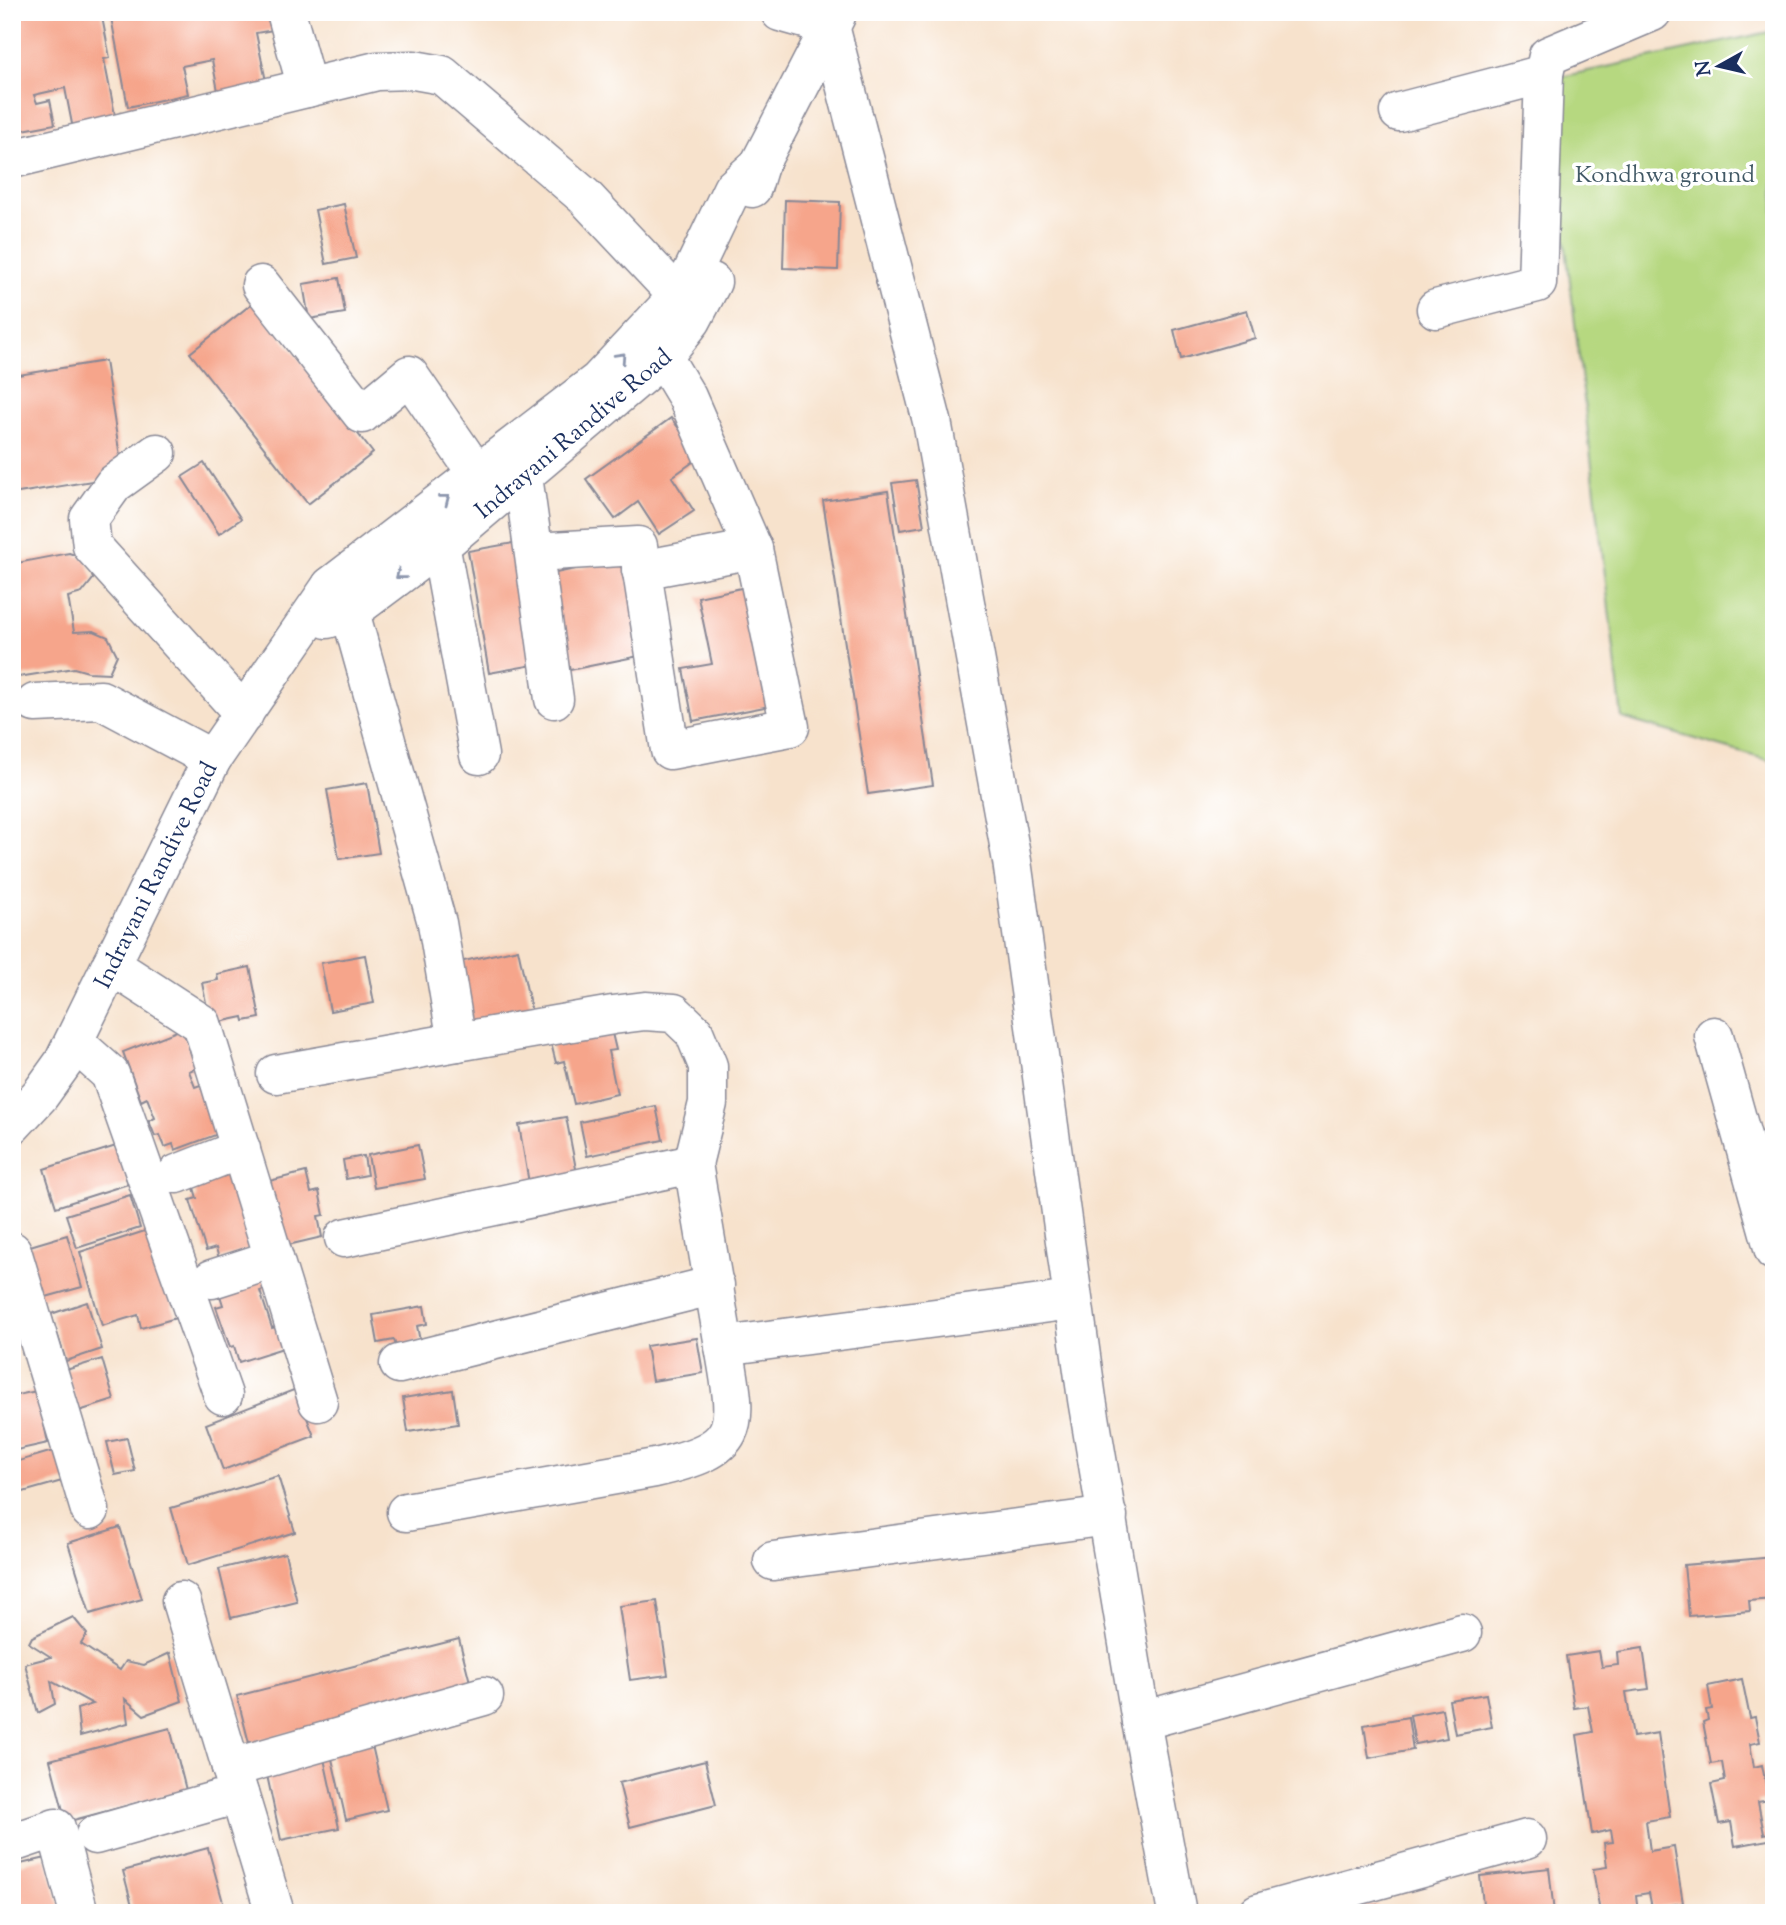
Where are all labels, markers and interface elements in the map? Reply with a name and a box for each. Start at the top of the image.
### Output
north arrow [1684,32,1754,102]
text: N [1690,59,1719,77]
park label: Kondhwa ground [1575,159,1755,193]
street label: Indrayani Randive Road [468,341,681,528]
one-way arrow [613,352,626,365]
one-way arrow [437,495,449,508]
one-way arrow [395,567,407,580]
street label: Indrayani Randive Road [87,756,227,995]

